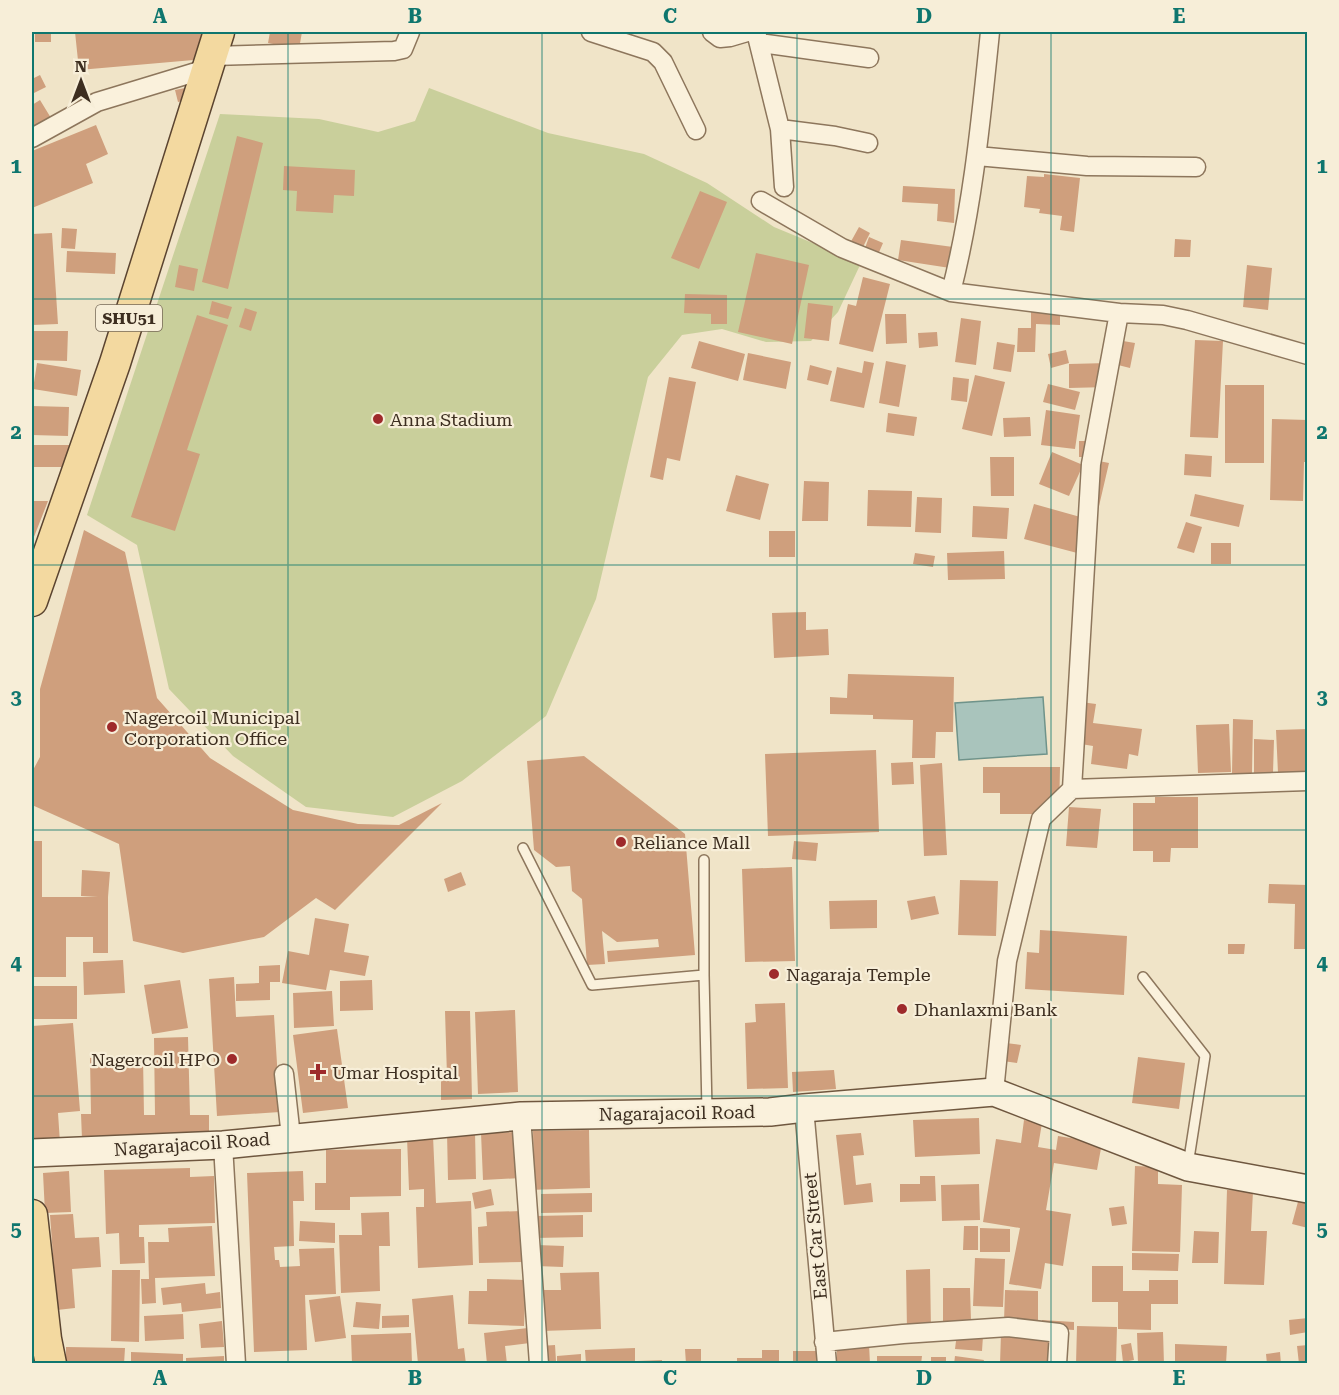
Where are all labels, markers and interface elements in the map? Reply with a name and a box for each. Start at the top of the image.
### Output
text: A [153,4,168,28]
text: B [408,4,422,28]
text: C [663,4,677,28]
text: D [916,4,932,28]
text: E [1173,4,1186,28]
north arrow [51,51,111,111]
text: N [75,57,87,76]
text: 1 [10,154,22,178]
text: 1 [1316,154,1328,178]
road number: SHU51 [96,305,162,331]
place label: Anna Stadium [390,409,512,430]
marker: Anna Stadium [371,412,385,426]
text: 2 [10,420,22,444]
text: 2 [1316,420,1328,444]
text: 3 [10,685,22,709]
text: 3 [1316,685,1328,709]
place label: Nagercoil Municipal Corporation Office [124,707,301,749]
marker: Nagercoil Municipal Corporation Office [105,720,119,734]
place label: Reliance Mall [633,832,750,853]
marker: Reliance Mall [614,835,628,849]
text: 4 [10,951,22,975]
text: 4 [1316,951,1328,975]
place label: Nagaraja Temple [786,964,931,985]
marker: Nagaraja Temple [767,967,781,981]
place label: Dhanlaxmi Bank [914,999,1058,1020]
marker: Dhanlaxmi Bank [895,1002,909,1016]
place label: Nagercoil HPO [91,1049,220,1070]
marker: Nagercoil HPO [225,1052,239,1066]
place label: Umar Hospital [332,1062,458,1083]
marker: Umar Hospital [309,1063,327,1081]
street label: Nagarajacoil Road [599,1101,756,1125]
street label: Nagarajacoil Road [113,1128,271,1160]
street label: East Car Street [799,1171,831,1300]
text: 5 [10,1217,22,1241]
text: 5 [1316,1217,1328,1241]
text: A [153,1366,168,1390]
text: B [408,1366,422,1390]
text: C [663,1366,677,1390]
text: D [916,1366,932,1390]
text: E [1173,1366,1186,1390]

